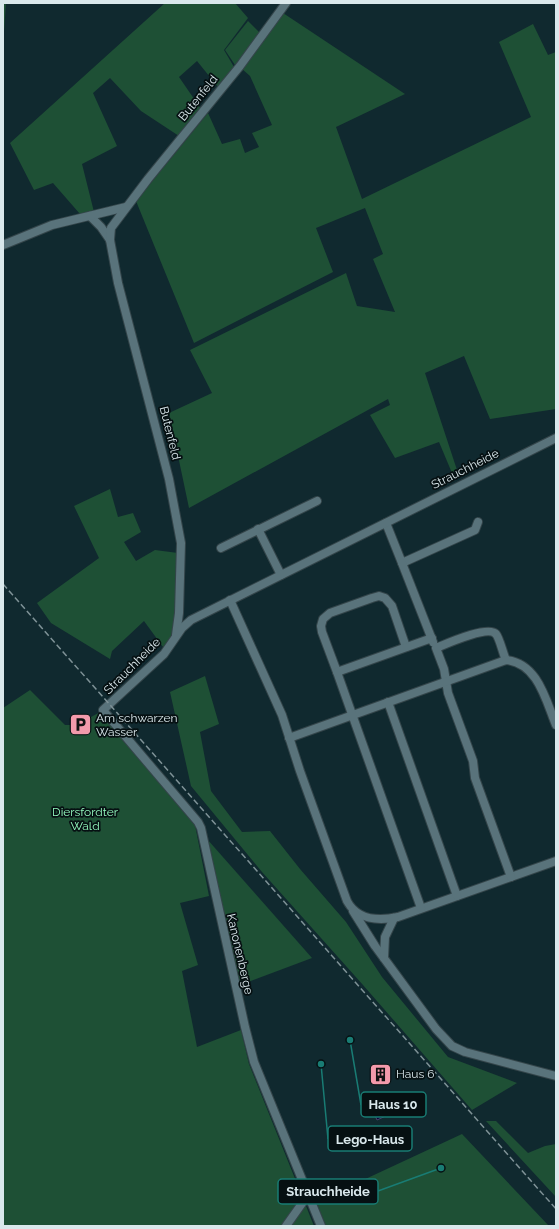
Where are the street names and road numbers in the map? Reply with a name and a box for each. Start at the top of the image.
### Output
street label: Butenfeld [175,72,221,124]
street label: Butenfeld [157,405,183,461]
street label: Strauchheide [429,446,501,492]
street label: Strauchheide [101,635,163,697]
street label: Kanonenberge [224,912,256,996]

